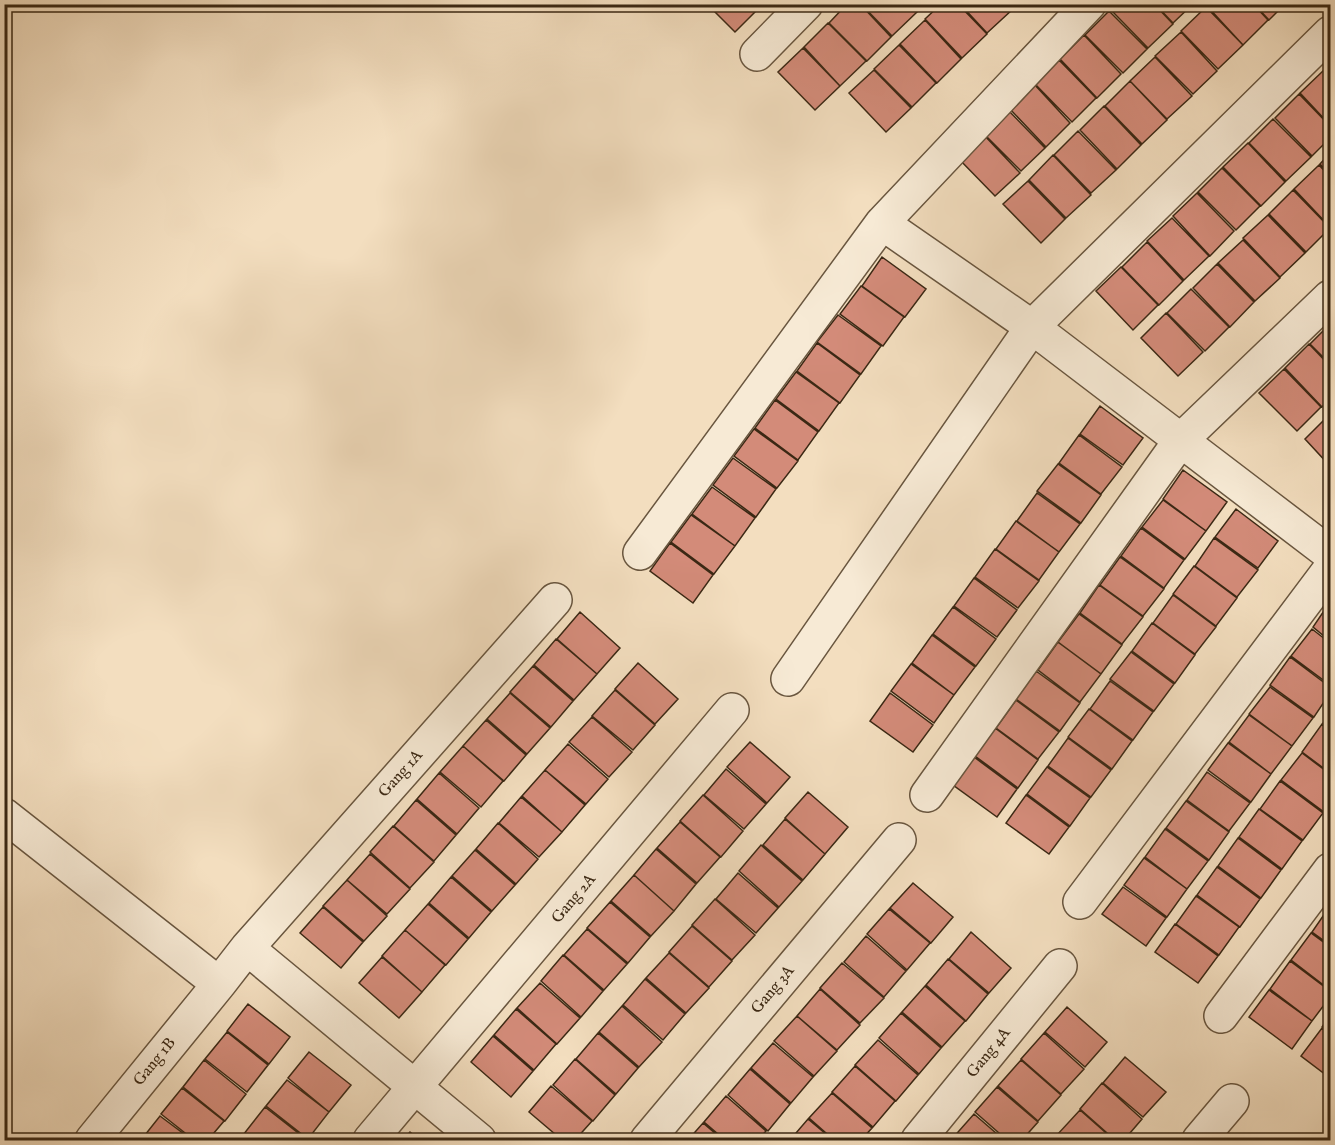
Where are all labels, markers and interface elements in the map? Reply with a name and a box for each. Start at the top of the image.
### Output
street label: Gang 1A [374,745,428,802]
street label: Gang 2A [547,869,601,928]
street label: Gang 3A [747,961,800,1018]
street label: Gang 4A [963,1023,1016,1082]
street label: Gang 1B [129,1034,181,1090]

